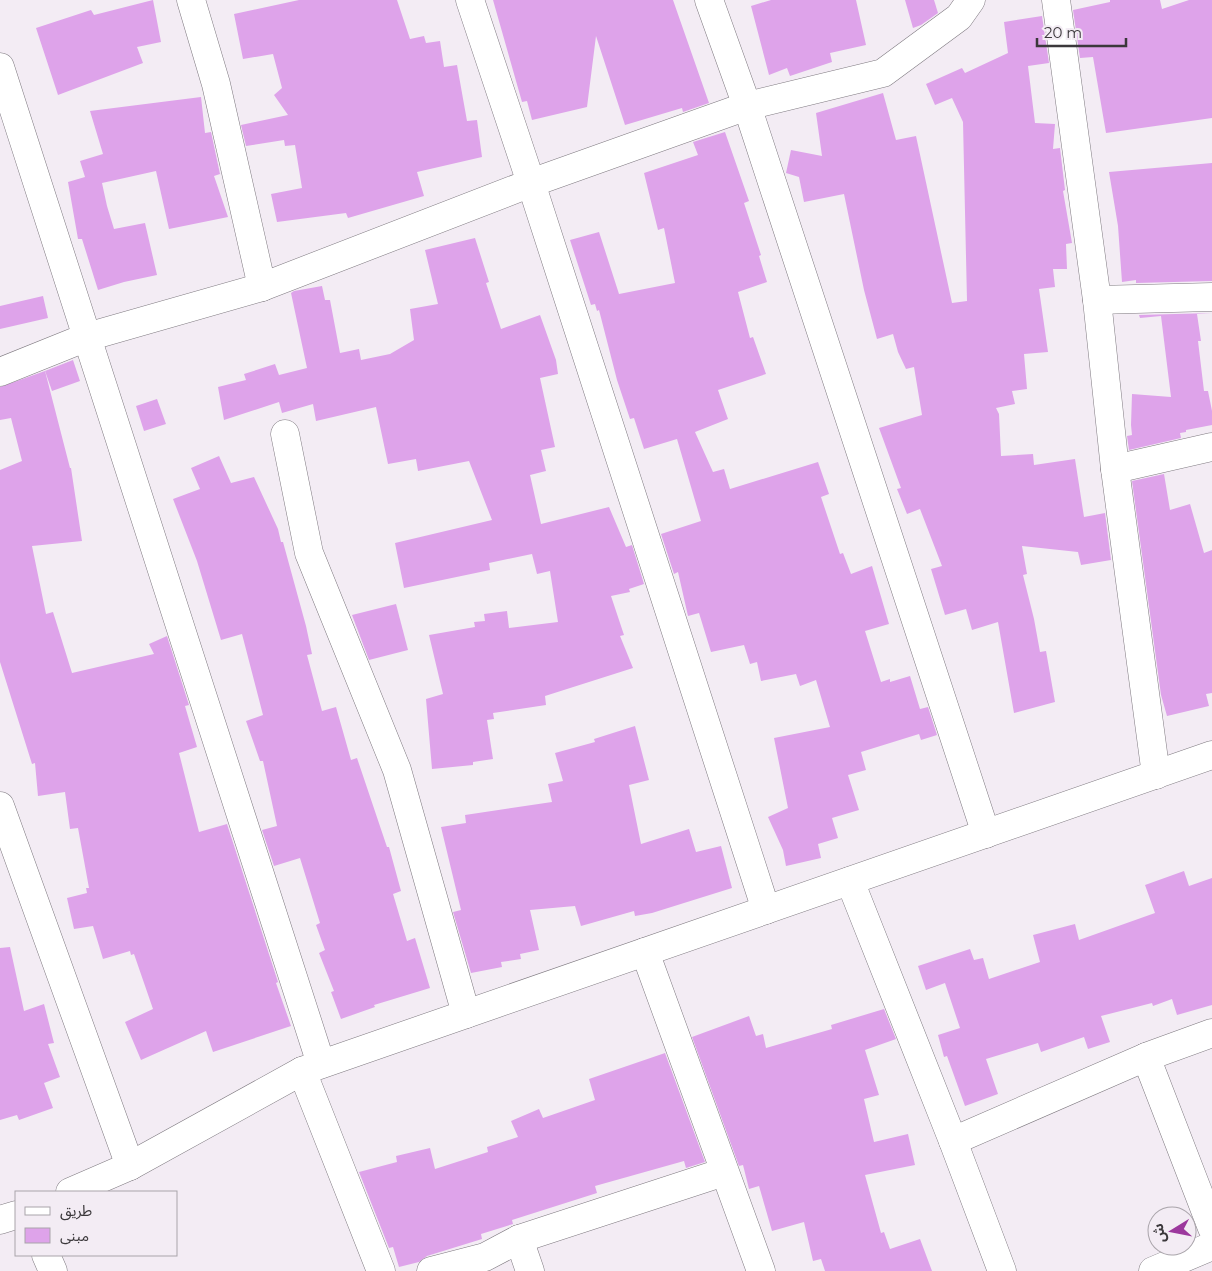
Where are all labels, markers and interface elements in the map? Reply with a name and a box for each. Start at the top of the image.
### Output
scale bar [1037,15,1126,47]
text: 20 m [1044,23,1082,42]
legend [15,1191,178,1256]
text: طريق [60,1201,92,1221]
north arrow [1147,1206,1197,1256]
text: ش [1149,1222,1170,1244]
text: مبنى [60,1226,89,1245]

